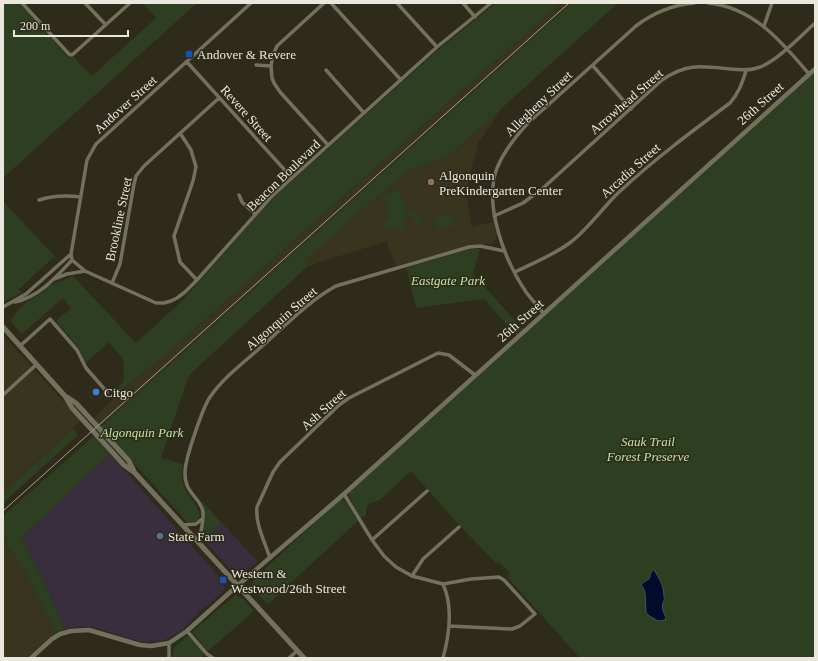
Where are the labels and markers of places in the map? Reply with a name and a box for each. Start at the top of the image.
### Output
place label: Andover & Revere [197,47,296,62]
marker: Andover & Revere [184,49,194,59]
place label: Algonquin PreKindergarten Center [439,168,563,198]
marker: Algonquin PreKindergarten Center [426,177,436,187]
place label: Citgo [104,385,133,400]
marker: Citgo [91,387,101,397]
place label: State Farm [168,529,225,544]
marker: State Farm [155,531,165,541]
place label: Western & Westwood/26th Street [231,566,346,596]
marker: Western & Westwood/26th Street [218,575,228,585]

